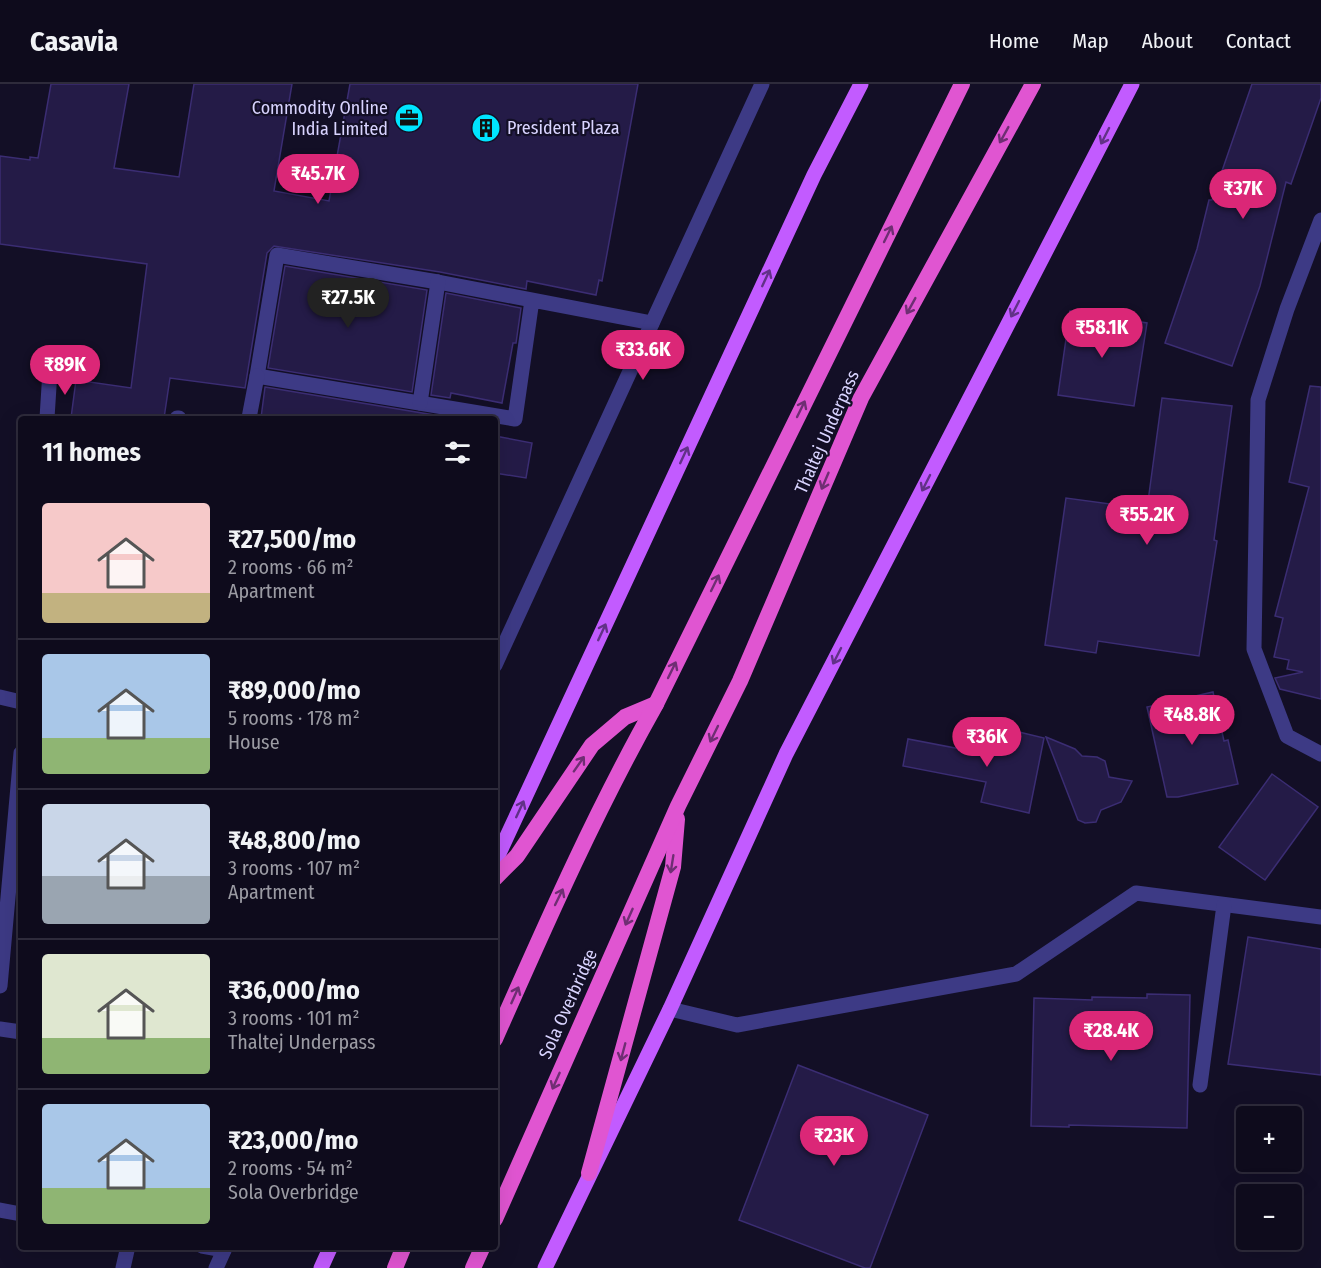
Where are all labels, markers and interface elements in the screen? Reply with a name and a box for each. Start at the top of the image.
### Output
text: Casavia [30,25,118,58]
text: Home [989,28,1039,54]
text: Map [1072,28,1109,54]
text: About [1142,28,1193,54]
text: Contact [1226,28,1291,54]
place label: Commodity Online India Limited [252,97,388,140]
office icon: Commodity Online India Limited [393,102,425,134]
building icon: President Plaza [470,112,502,144]
place label: President Plaza [507,117,620,139]
one-way arrow [998,126,1009,144]
one-way arrow [1099,127,1111,144]
pin: ₹45.7K [269,154,367,205]
text: ₹45.7K [291,161,345,185]
pin: ₹37K [1207,169,1279,220]
text: ₹37K [1223,176,1263,200]
one-way arrow [882,225,894,243]
one-way arrow [761,270,773,288]
pin: ₹27.5K [299,278,397,329]
text: ₹27.5K [321,285,375,309]
one-way arrow [905,297,916,315]
one-way arrow [1009,300,1021,318]
pin: ₹58.1K [1053,308,1151,359]
text: ₹58.1K [1076,315,1128,339]
pin: ₹33.6K [594,330,692,381]
text: ₹33.6K [615,337,671,361]
pin: ₹89K [29,345,101,396]
text: ₹89K [44,352,86,376]
street label: Thaltej Underpass [790,367,864,497]
one-way arrow [796,400,808,418]
icon: filters [441,436,474,469]
text: 11 homes [42,437,141,468]
one-way arrow [679,446,690,465]
one-way arrow [819,472,830,490]
one-way arrow [920,473,931,491]
pin: ₹55.2K [1098,495,1196,546]
text: ₹55.2K [1120,502,1174,526]
text: ₹27,500/mo [228,524,356,555]
icon: home [90,527,162,599]
text: 2 rooms · 66 m² [228,555,354,579]
one-way arrow [710,575,721,593]
text: Apartment [228,579,315,603]
one-way arrow [596,623,608,641]
one-way arrow [830,647,842,665]
one-way arrow [667,661,679,679]
text: ₹89,000/mo [228,675,361,706]
icon: home [90,678,162,750]
pin: ₹48.8K [1143,695,1241,746]
text: ₹48.8K [1164,702,1220,726]
text: 5 rooms · 178 m² [228,706,360,730]
pin: ₹36K [951,717,1023,768]
one-way arrow [708,724,719,742]
text: ₹36K [966,724,1008,748]
text: House [228,730,280,754]
one-way arrow [573,756,585,772]
one-way arrow [514,800,526,818]
text: ₹48,800/mo [228,825,360,856]
icon: home [90,828,162,900]
one-way arrow [667,854,678,873]
text: 3 rooms · 107 m² [228,856,360,880]
text: Apartment [228,880,315,904]
one-way arrow [553,889,565,907]
one-way arrow [622,907,634,925]
street label: Sola Overbridge [534,946,602,1062]
text: ₹36,000/mo [228,975,360,1006]
icon: home [90,978,162,1050]
one-way arrow [509,986,521,1004]
text: 3 rooms · 101 m² [228,1006,359,1030]
pin: ₹28.4K [1062,1011,1160,1062]
text: ₹28.4K [1083,1018,1139,1042]
text: Thaltej Underpass [228,1030,375,1054]
one-way arrow [616,1043,628,1062]
one-way arrow [549,1072,561,1090]
map controls [1236,1106,1302,1250]
button: + [1236,1106,1302,1172]
pin: ₹23K [798,1116,870,1167]
text: ₹23K [814,1123,854,1147]
text: ₹23,000/mo [228,1125,358,1156]
icon: home [90,1128,162,1200]
text: 2 rooms · 54 m² [228,1156,353,1180]
text: Sola Overbridge [228,1180,359,1204]
button: − [1236,1184,1302,1250]

